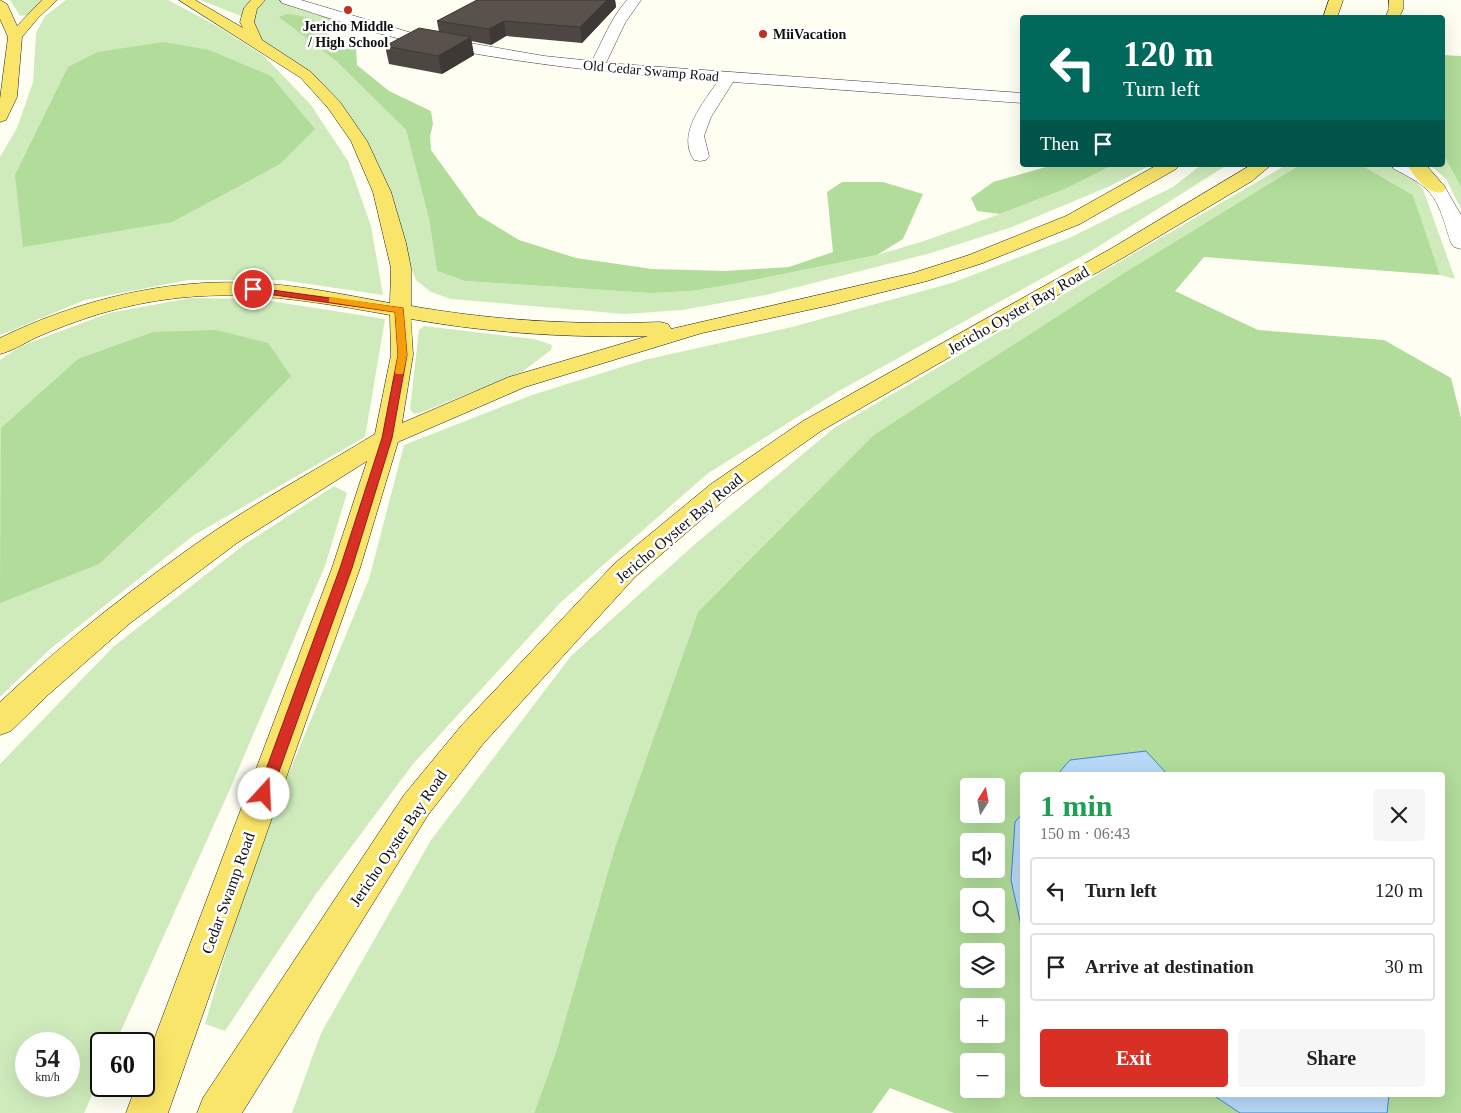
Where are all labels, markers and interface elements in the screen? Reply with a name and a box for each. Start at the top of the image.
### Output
marker: Jericho Middle / High School [342,4,354,16]
place label: Jericho Middle / High School [303,19,393,50]
place label: MiiVacation [773,27,847,42]
marker: MiiVacation [757,28,769,40]
icon: left [1040,35,1105,100]
text: 120 m [1123,35,1213,74]
street label: Old Cedar Swamp Road [582,58,720,84]
text: Turn left [1123,76,1200,101]
icon: arrive [1089,130,1117,158]
text: Then [1040,133,1079,154]
street label: Jericho Oyster Bay Road [944,263,1092,358]
pin [232,268,274,310]
icon: arrive [239,275,267,303]
street label: Jericho Oyster Bay Road [612,470,747,587]
position arrow [237,767,289,819]
street label: Jericho Oyster Bay Road [346,767,451,910]
north arrow [960,778,1005,822]
map controls [960,778,1005,1098]
text: 1 min [1040,789,1113,822]
button: close [1373,789,1425,841]
text: 150 m · 06:43 [1040,825,1130,842]
street label: Cedar Swamp Road [198,830,259,956]
button: sound [960,833,1005,878]
icon: left [1042,877,1070,905]
text: Turn left [1085,880,1157,901]
text: 120 m [1375,880,1423,901]
button: search [960,888,1005,933]
button: layers [960,943,1005,988]
icon: arrive [1042,953,1070,981]
text: Arrive at destination [1085,956,1254,977]
text: 30 m [1384,956,1423,977]
button: + [960,998,1005,1043]
button: Exit [1040,1029,1228,1087]
button: Share [1238,1029,1425,1087]
speed limit sign: 60 [90,1032,155,1097]
text: 54 [35,1045,60,1072]
button: − [960,1053,1005,1098]
text: km/h [35,1070,60,1084]

